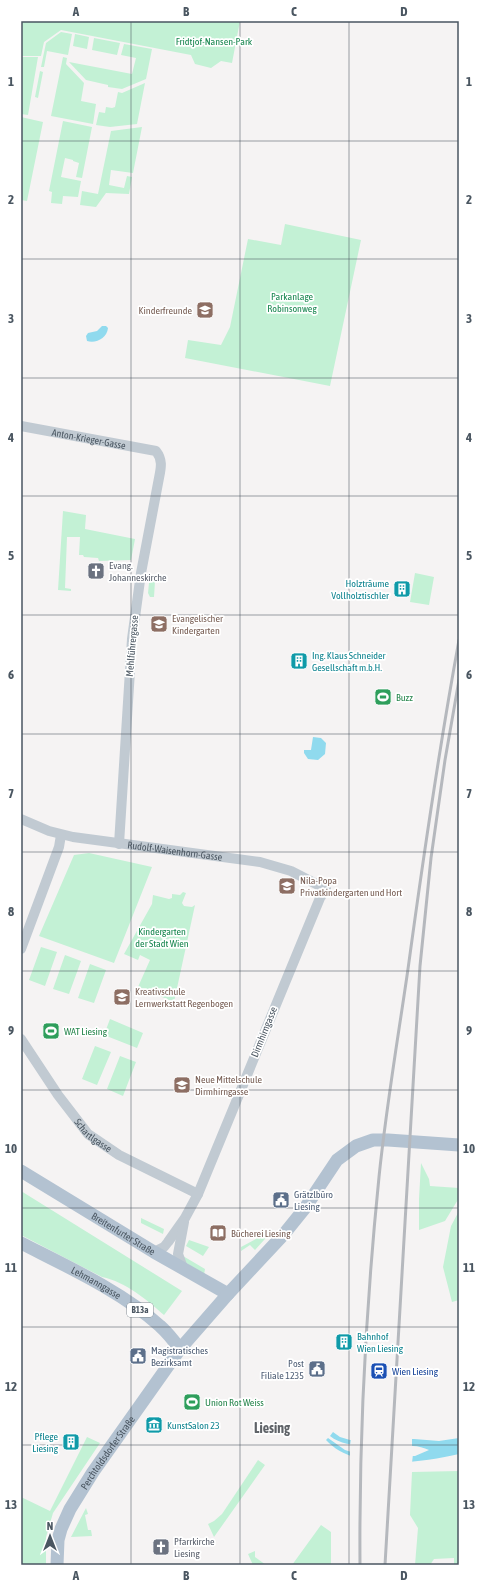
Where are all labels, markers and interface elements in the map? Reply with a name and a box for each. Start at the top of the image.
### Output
text: A [72,4,80,19]
text: B [183,4,190,19]
text: C [291,4,297,19]
text: D [400,4,408,19]
park label: Fridtjof-Nansen-Park [176,36,253,47]
text: 1 [8,74,14,89]
text: 1 [466,74,472,89]
text: 2 [8,192,14,207]
text: 2 [466,192,472,207]
park label: Parkanlage Robinsonweg [267,291,317,314]
school or university icon: Kinderfreunde [195,300,215,320]
place label: Kinderfreunde [139,305,192,316]
text: 3 [8,311,14,326]
text: 3 [466,311,472,326]
street label: Anton-Krieger-Gasse [51,426,127,451]
text: 4 [7,430,14,445]
text: 4 [465,430,472,445]
text: 5 [8,548,14,563]
text: 5 [466,548,472,563]
place label: Evang. Johanneskirche [109,560,167,583]
church icon: Evang. Johanneskirche [86,561,106,581]
place label: Holzträume Vollholztischler [331,578,390,601]
building icon: Holzträume Vollholztischler [392,579,412,599]
place label: Evangelischer Kindergarten [172,613,224,636]
street label: Mehlführergasse [124,614,140,677]
school or university icon: Evangelischer Kindergarten [149,614,169,634]
place label: Ing. Klaus Schneider Gesellschaft m.b.H. [312,650,386,673]
building icon: Ing. Klaus Schneider Gesellschaft m.b.H. [289,651,309,671]
text: 6 [8,667,14,682]
text: 6 [466,667,472,682]
sports icon: Buzz [373,687,393,707]
place label: Buzz [396,692,413,703]
text: 7 [8,786,14,801]
text: 7 [466,786,472,801]
street label: Rudolf-Waisenhorn-Gasse [127,839,223,862]
place label: Nila-Popa Privatkindergarten und Hort [300,875,402,898]
school or university icon: Nila-Popa Privatkindergarten und Hort [277,876,297,896]
text: 8 [8,904,14,919]
text: 8 [466,904,472,919]
park label: Kindergarten der Stadt Wien [135,926,189,949]
place label: Kreativschule Lernwerkstatt Regenbogen [135,986,233,1009]
school or university icon: Kreativschule Lernwerkstatt Regenbogen [112,987,132,1007]
street label: Dirmhirngasse [249,1005,279,1059]
sports icon: WAT Liesing [41,1021,61,1041]
text: 9 [8,1023,14,1038]
text: 9 [466,1023,472,1038]
place label: WAT Liesing [64,1026,108,1037]
place label: Neue Mittelschule Dirmhirngasse [195,1074,262,1097]
school or university icon: Neue Mittelschule Dirmhirngasse [172,1075,192,1095]
street label: Schartlgasse [72,1116,114,1154]
text: 10 [5,1141,17,1156]
text: 10 [463,1141,475,1156]
place label: Grätzlbüro Liesing [294,1189,333,1212]
public building icon: Grätzlbüro Liesing [271,1190,291,1210]
street label: Breitenfurter Straße [90,1210,158,1257]
library icon: Bücherei Liesing [208,1223,228,1243]
place label: Bücherei Liesing [231,1228,291,1239]
text: 11 [5,1260,17,1275]
text: 11 [463,1260,475,1275]
street label: Lehmanngasse [70,1264,124,1301]
road number: B13a [127,1303,153,1317]
place label: Bahnhof Wien Liesing [357,1331,404,1354]
building icon: Bahnhof Wien Liesing [334,1332,354,1352]
place label: Magistratisches Bezirksamt [151,1345,209,1368]
public building icon: Magistratisches Bezirksamt [128,1346,148,1366]
place label: Post Filiale 1235 [261,1358,304,1381]
public building icon: Post Filiale 1235 [307,1359,327,1379]
station icon: Wien Liesing [369,1361,389,1381]
place label: Wien Liesing [392,1366,439,1377]
text: 12 [5,1379,17,1394]
text: 12 [463,1379,475,1394]
sports icon: Union Rot Weiss [182,1392,202,1412]
place label: Union Rot Weiss [205,1397,264,1408]
street label: Perchtoldsdorfer Straße [78,1413,137,1491]
museum icon: KunstSalon 23 [144,1415,164,1435]
place label: KunstSalon 23 [167,1420,220,1431]
district label: Liesing [254,1420,291,1436]
place label: Pflege Liesing [32,1431,59,1454]
building icon: Pflege Liesing [61,1432,81,1452]
text: 13 [5,1497,17,1512]
text: 13 [463,1497,475,1512]
north arrow [30,1516,70,1556]
text: N [47,1520,53,1532]
place label: Pfarrkirche Liesing [174,1536,215,1559]
church icon: Pfarrkirche Liesing [151,1537,171,1557]
text: A [72,1568,80,1583]
text: B [183,1568,190,1583]
text: C [291,1568,297,1583]
text: D [400,1568,408,1583]

